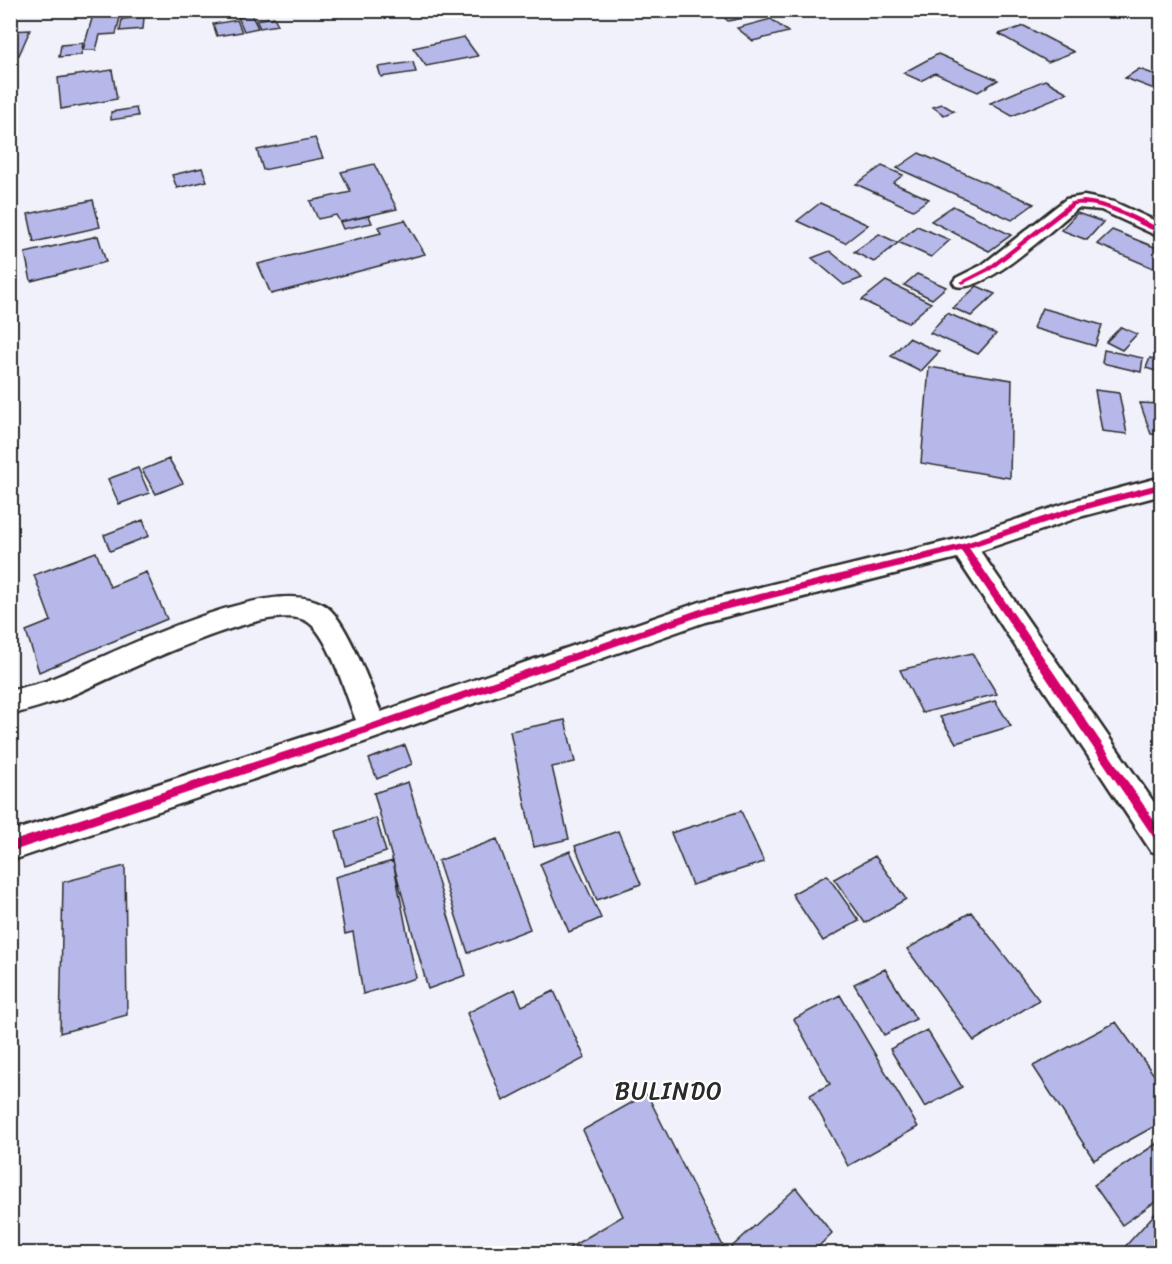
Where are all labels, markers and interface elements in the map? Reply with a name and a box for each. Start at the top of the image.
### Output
district label: BULINDO [615,1070,723,1112]

